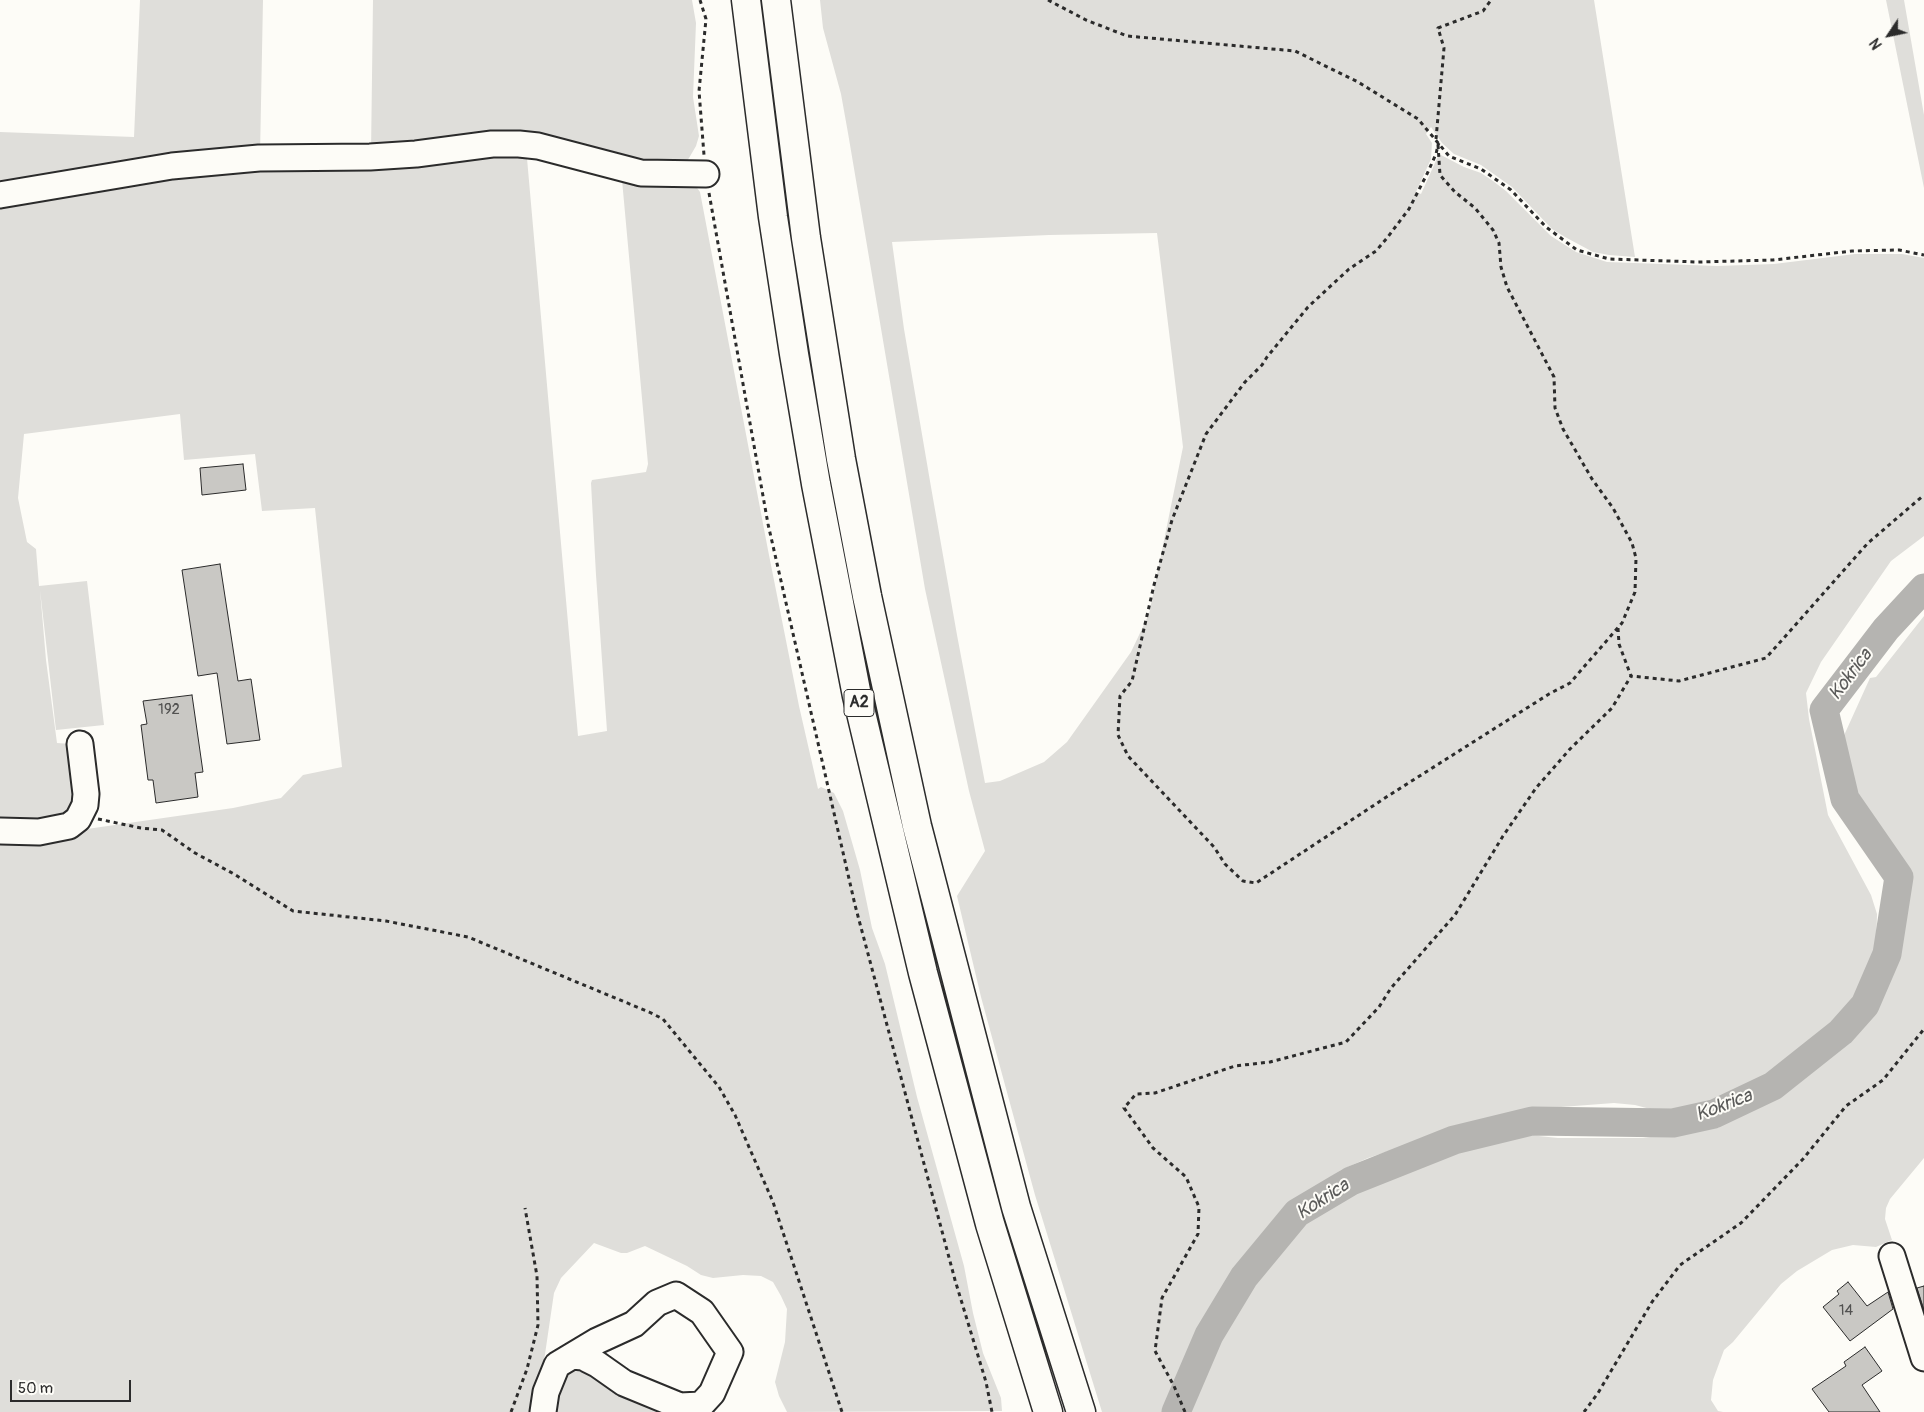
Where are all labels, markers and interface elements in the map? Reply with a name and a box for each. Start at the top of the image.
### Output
north arrow [1864,10,1914,60]
text: N [1866,35,1886,52]
water label: Kokrica [1824,645,1878,705]
road number: A2 [844,690,874,716]
house number: 192 [158,701,180,719]
water label: Kokrica [1693,1085,1755,1127]
water label: Kokrica [1292,1175,1354,1225]
house number: 14 [1839,1302,1853,1320]
scale bar [12,1370,134,1402]
text: 50 m [18,1379,53,1398]

